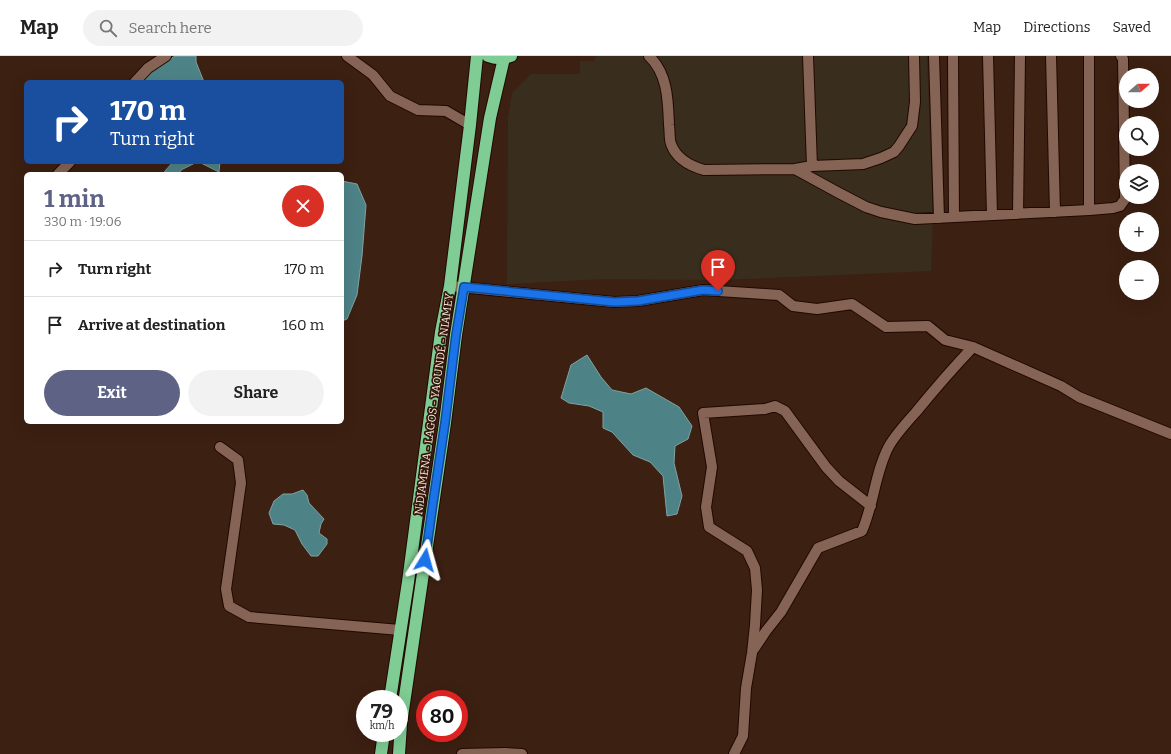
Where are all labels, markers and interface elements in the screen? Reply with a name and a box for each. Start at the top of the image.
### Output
search box [83,10,363,46]
text: Map [20,16,59,39]
icon: search [97,17,119,39]
text: Search here [129,19,212,37]
text: Map [973,19,1001,36]
text: Directions [1023,19,1091,36]
text: Saved [1113,19,1151,36]
north arrow [1119,68,1159,108]
map controls [1119,68,1159,300]
text: 170 m [110,94,186,127]
icon: right [44,96,96,148]
button: search [1119,116,1159,156]
text: Turn right [110,128,195,150]
button: layers [1119,164,1159,204]
text: 1 min [44,185,105,213]
button: close [282,185,324,227]
button: + [1119,212,1159,252]
text: 330 m · 19:06 [44,214,121,229]
pin [701,250,735,291]
icon: arrive [707,256,729,278]
icon: right [44,258,66,280]
text: Turn right [78,260,151,278]
text: 170 m [284,260,324,278]
button: − [1119,260,1159,300]
street label: N'DJAMENA - LAGOS - YAOUNDÉ - NIAMEY [411,291,456,516]
icon: arrive [44,314,66,336]
text: Arrive at destination [78,316,225,334]
text: 160 m [282,316,324,334]
button: Exit [44,370,180,416]
button: Share [188,370,324,416]
position arrow [404,539,446,581]
speed limit sign: 80 [416,690,468,742]
text: 79 [371,699,393,723]
text: km/h [370,720,394,732]

